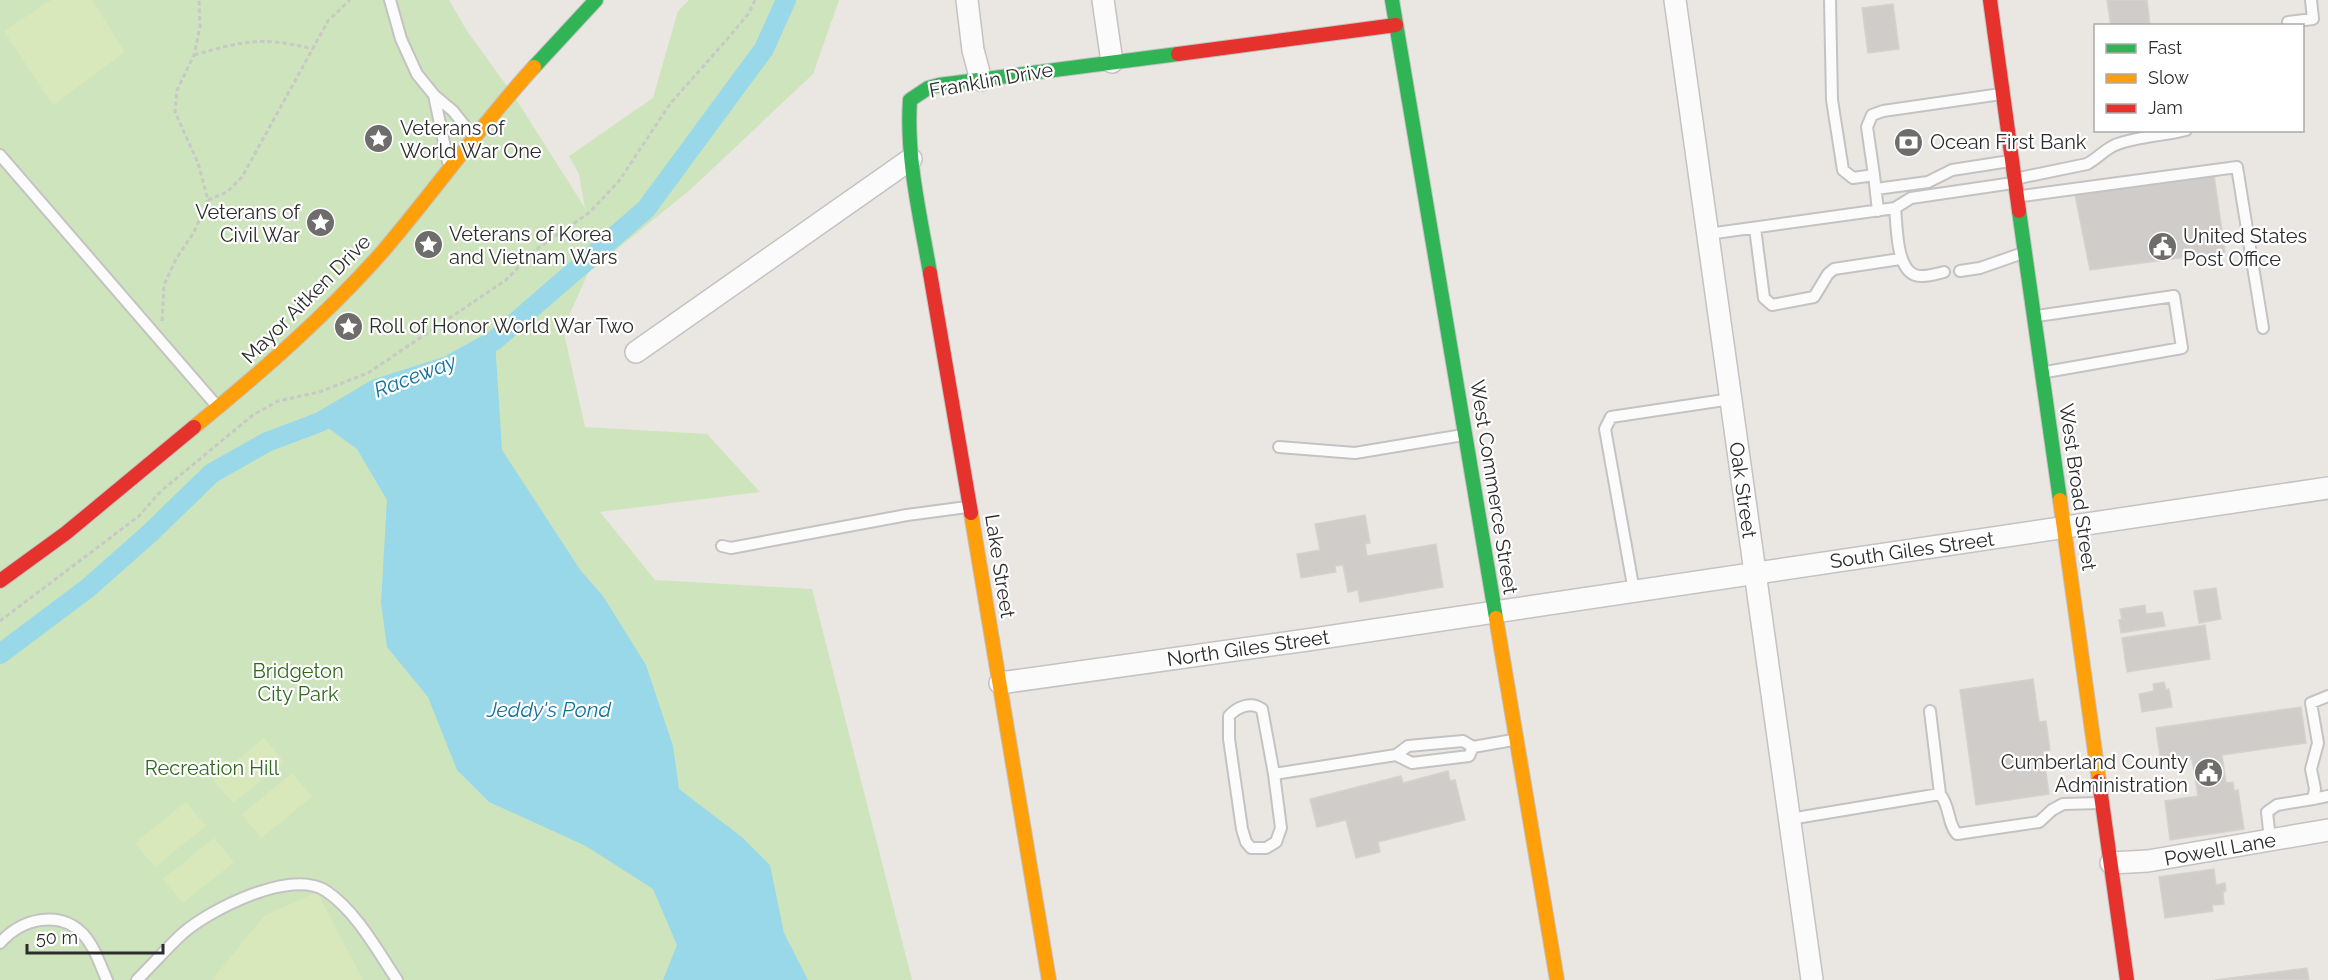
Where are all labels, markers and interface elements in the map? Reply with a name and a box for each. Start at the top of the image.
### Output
legend [2094,24,2304,132]
text: Fast [2148,37,2182,58]
street label: Franklin Drive [927,57,1055,103]
text: Slow [2148,67,2189,88]
text: Jam [2148,97,2183,118]
place label: Veterans of World War One [400,116,542,163]
place icon: Veterans of World War One [363,123,395,155]
bank icon: Ocean First Bank [1893,126,1925,158]
place label: Ocean First Bank [1930,130,2087,154]
place label: Veterans of Civil War [195,200,301,247]
place icon: Veterans of Civil War [305,207,337,239]
place label: Veterans of Korea and Vietnam Wars [449,222,618,269]
place label: United States Post Office [2183,224,2307,271]
street label: Mayor Aitken Drive [237,229,376,368]
place icon: Veterans of Korea and Vietnam Wars [412,229,444,261]
public building icon: United States Post Office [2146,231,2178,263]
place icon: Roll of Honor World War Two [332,310,364,342]
place label: Roll of Honor World War Two [369,314,634,338]
water label: Raceway [370,348,460,403]
street label: West Commerce Street [1465,378,1523,596]
street label: West Broad Street [2054,402,2102,572]
street label: Oak Street [1724,440,1762,540]
street label: Lake Street [980,512,1020,620]
street label: South Giles Street [1828,527,1996,573]
street label: North Giles Street [1165,625,1331,671]
park label: Bridgeton City Park [252,659,344,706]
water label: Jeddy's Pond [486,697,612,722]
place label: Cumberland County Administration [2001,750,2188,797]
park label: Recreation Hill [145,756,280,780]
public building icon: Cumberland County Administration [2193,757,2225,789]
street label: Powell Lane [2162,827,2278,871]
scale bar [27,917,164,955]
text: 50 m [36,927,78,948]

